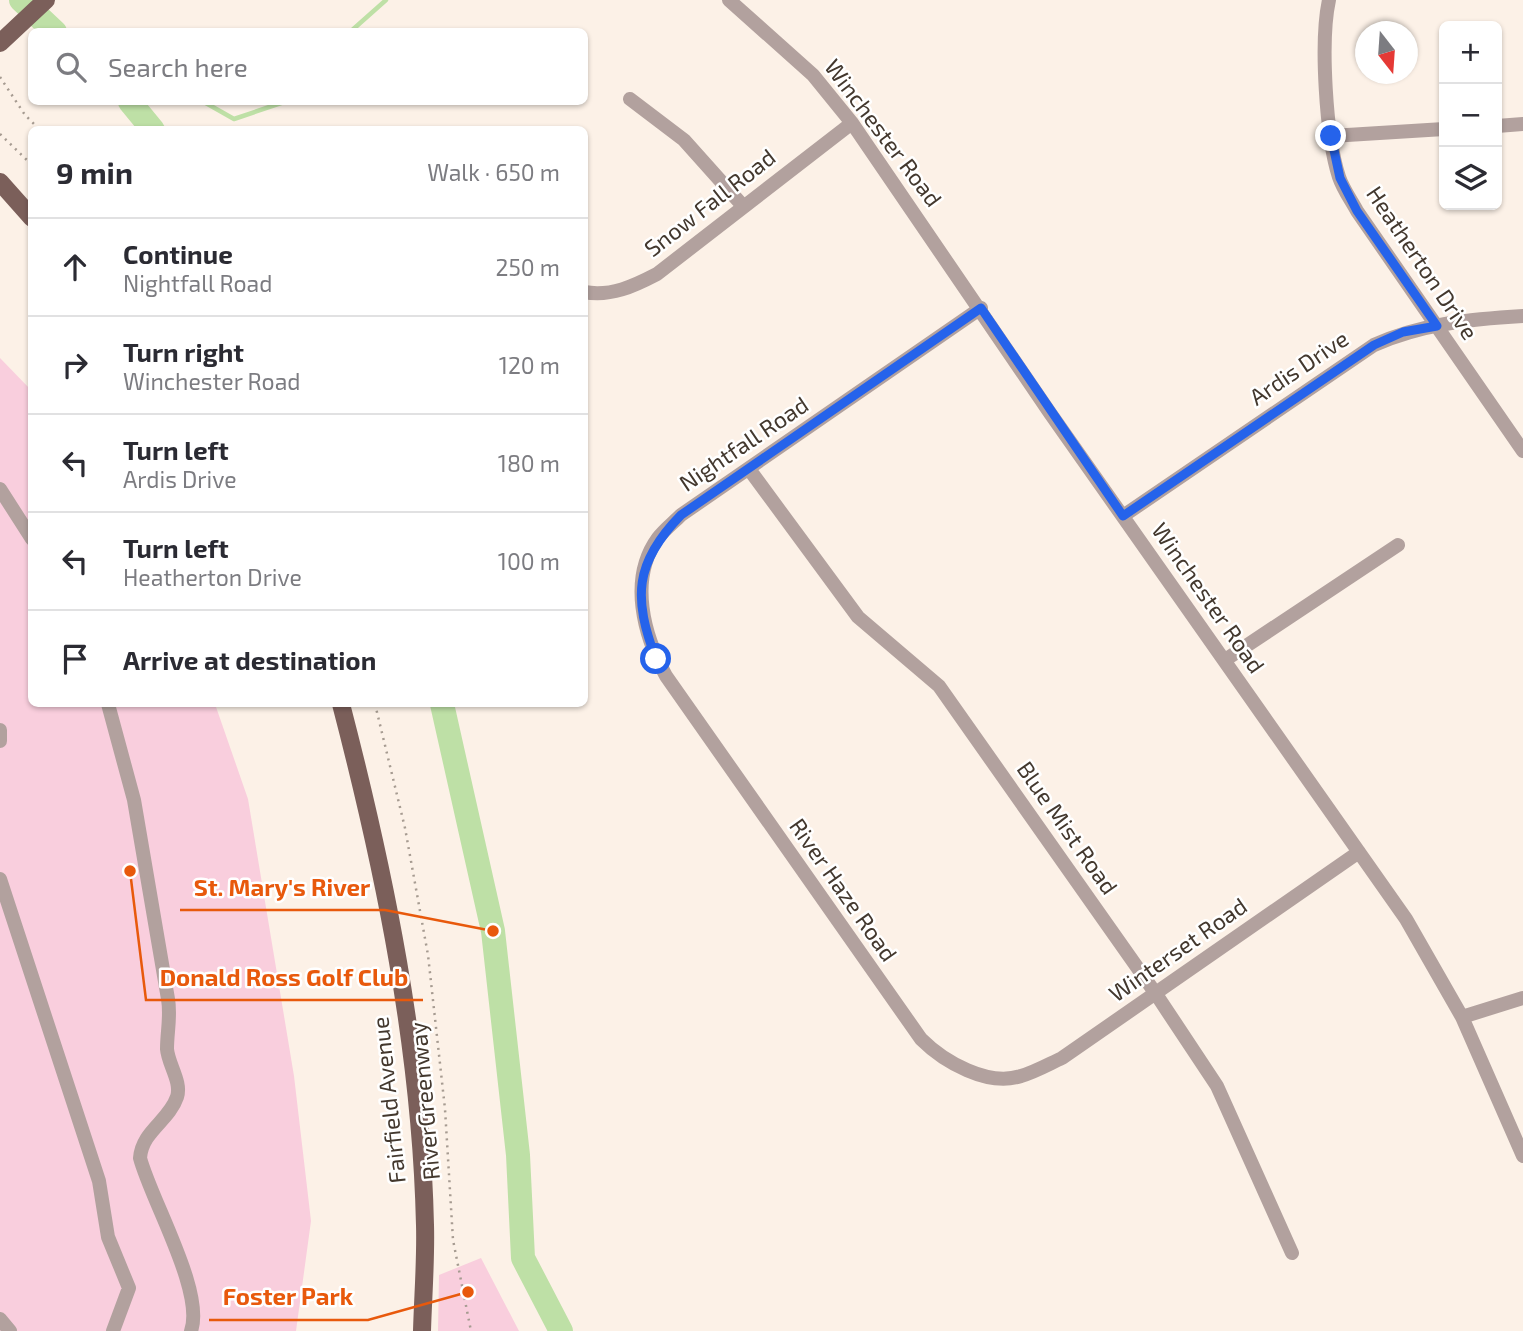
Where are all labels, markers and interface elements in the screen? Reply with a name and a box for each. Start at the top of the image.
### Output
north arrow [1355,21,1418,84]
map controls [1439,21,1502,210]
button: + [1439,21,1502,84]
search box [28,28,588,105]
icon: search [52,48,90,86]
text: Search here [108,51,248,82]
street label: Winchester Road [819,53,948,212]
button: − [1439,84,1502,147]
route end [1315,120,1346,151]
street label: Snow Fall Road [638,142,780,262]
button: layers [1439,147,1502,210]
text: 9 min [56,154,133,190]
text: Walk · 650 m [427,158,560,186]
street label: Heatherton Drive [1361,180,1484,344]
text: Continue [123,238,233,269]
icon: ahead [56,248,94,286]
text: 250 m [496,253,560,281]
text: Nightfall Road [123,269,272,297]
street label: Ardis Drive [1244,324,1353,411]
text: Turn right [123,336,244,367]
icon: right [56,346,94,384]
text: 120 m [499,351,560,379]
text: Winchester Road [123,367,300,395]
street label: Nightfall Road [674,390,813,497]
text: Turn left [123,434,229,465]
icon: left [56,444,94,482]
text: 180 m [498,449,560,477]
text: Ardis Drive [123,465,237,493]
street label: Winchester Road [1146,517,1271,678]
text: Turn left [123,532,229,563]
icon: left [56,542,94,580]
text: 100 m [498,547,560,575]
text: Heatherton Drive [123,563,302,591]
icon: arrive [56,640,94,678]
route start [640,643,671,674]
text: Arrive at destination [123,644,376,675]
street label: Blue Mist Road [1012,755,1124,899]
street label: River Haze Road [784,812,904,966]
callout: St. Mary's River [180,865,385,910]
text: St. Mary's River [194,872,371,901]
street label: Winterset Road [1103,891,1252,1007]
callout: Donald Ross Golf Club [146,955,423,1000]
text: Donald Ross Golf Club [160,962,408,991]
street label: Fairfield Avenue [365,1015,411,1185]
street label: RiverGreenway [403,1021,445,1181]
callout: Foster Park [209,1275,368,1320]
text: Foster Park [223,1281,354,1310]

